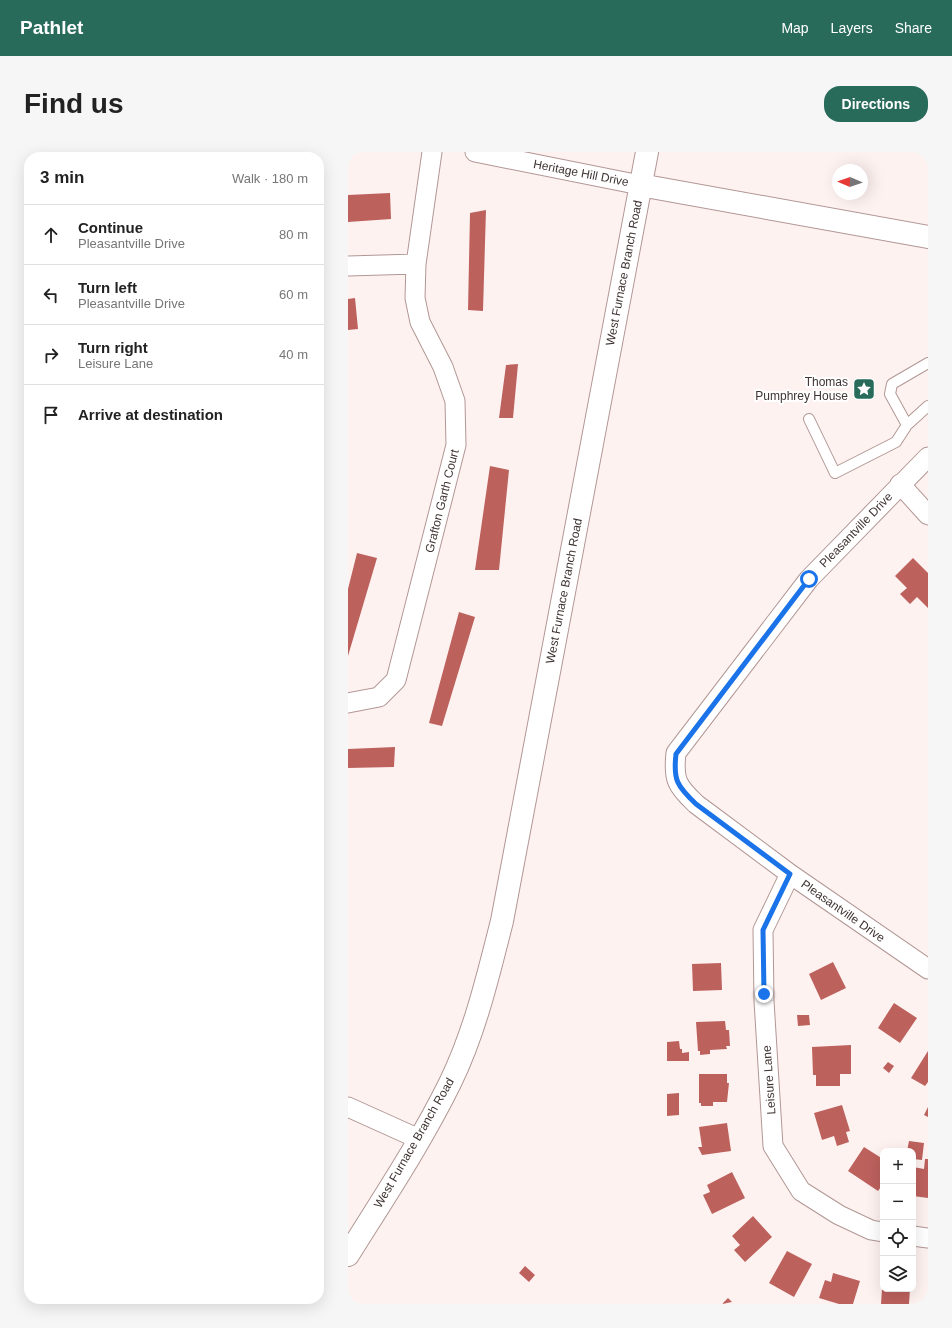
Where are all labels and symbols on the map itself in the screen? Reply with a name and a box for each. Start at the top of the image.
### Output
street label: Heritage Hill Drive [532,157,630,189]
north arrow [832,164,868,200]
street label: West Furnace Branch Road [603,199,645,347]
place label: Thomas Pumphrey House [755,375,848,403]
place icon: Thomas Pumphrey House [851,376,877,402]
street label: Grafton Garth Court [422,447,462,554]
street label: Pleasantville Drive [817,489,896,570]
street label: West Furnace Branch Road [543,517,585,665]
route start [800,570,818,588]
street label: Pleasantville Drive [799,877,888,945]
route end [755,985,773,1003]
street label: Leisure Lane [760,1045,778,1115]
street label: West Furnace Branch Road [371,1075,457,1211]

